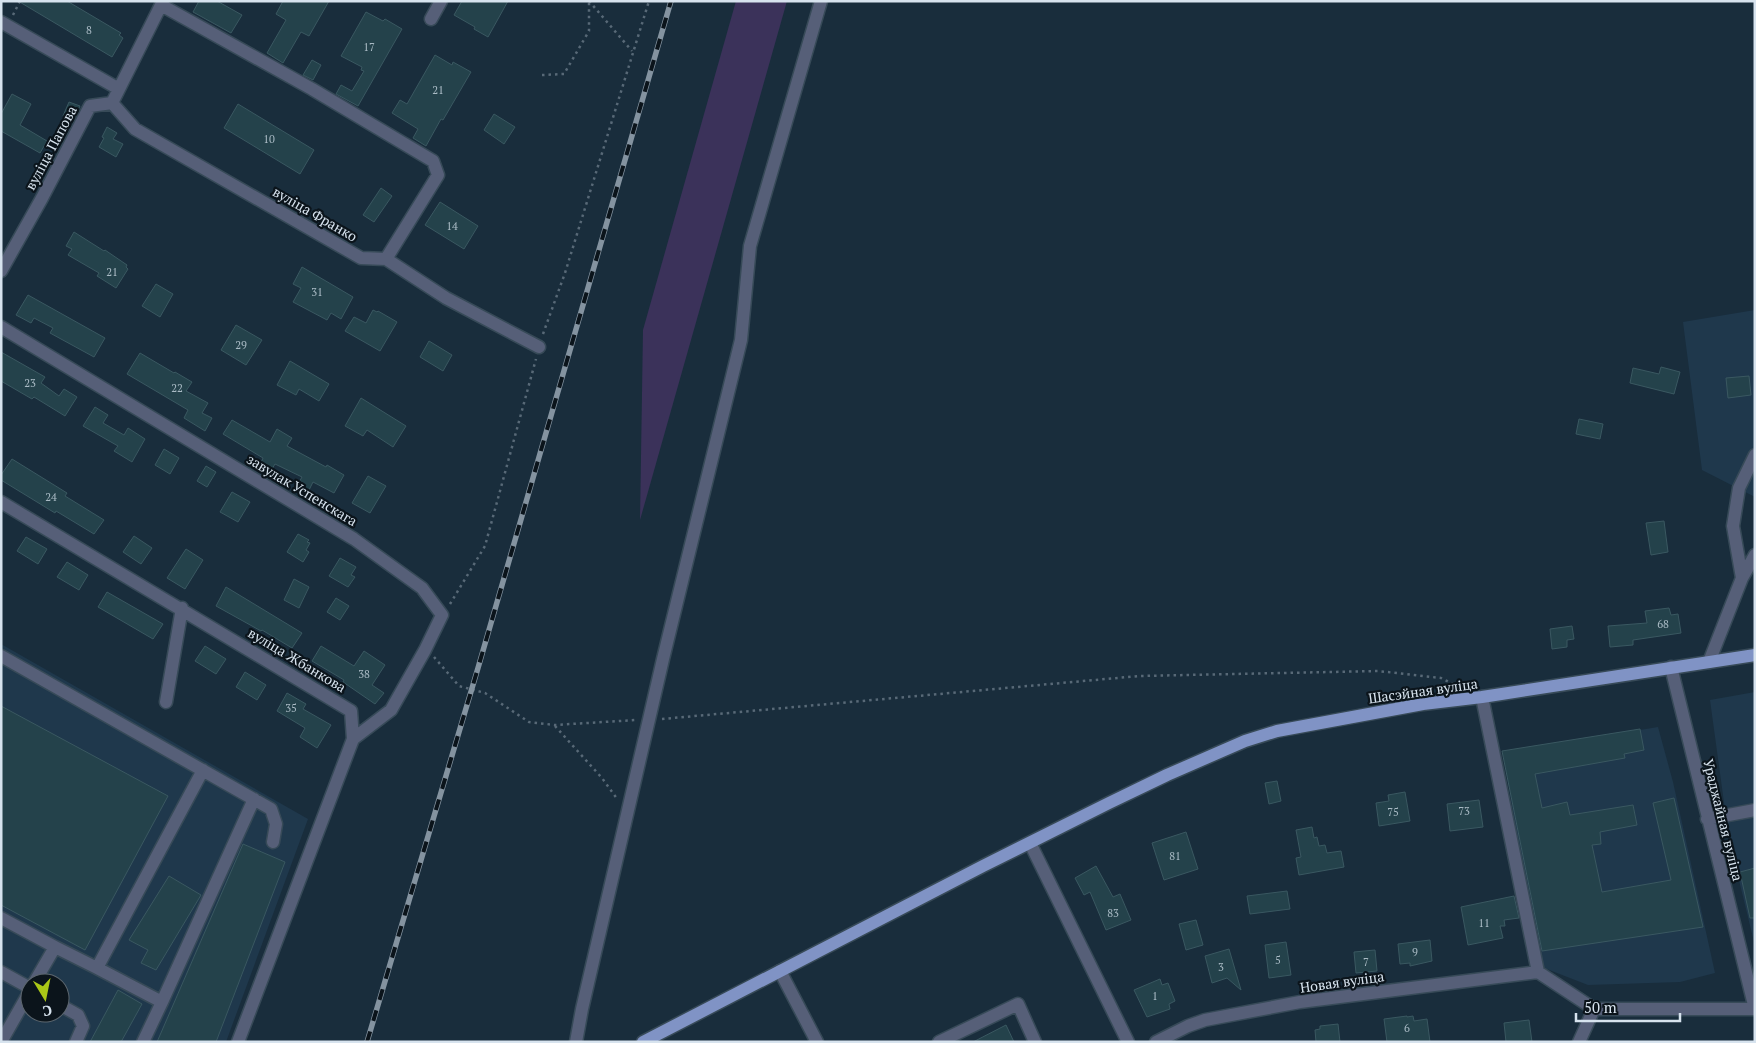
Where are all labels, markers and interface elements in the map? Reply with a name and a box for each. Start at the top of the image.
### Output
house number: 8 [86,23,92,37]
house number: 17 [363,40,375,54]
house number: 21 [432,83,444,97]
street label: вуліца Папова [20,102,81,193]
house number: 10 [263,132,275,146]
street label: вуліца Франко [269,182,361,246]
house number: 14 [446,219,458,233]
house number: 21 [106,265,118,279]
house number: 31 [311,285,323,299]
house number: 29 [235,338,247,352]
house number: 23 [24,376,36,390]
house number: 22 [171,381,183,395]
street label: завулак Успенскага [243,449,361,530]
house number: 24 [45,490,57,504]
house number: 68 [1657,617,1669,631]
street label: вуліца Жбанкова [245,623,350,696]
house number: 38 [358,667,370,681]
street label: Шасэйная вуліца [1367,673,1479,708]
house number: 35 [285,701,297,715]
street label: Ураджайная вуліца [1699,757,1748,883]
house number: 73 [1458,804,1470,818]
house number: 75 [1387,805,1399,819]
house number: 81 [1169,849,1181,863]
house number: 83 [1107,906,1119,920]
house number: 11 [1478,916,1490,930]
house number: 9 [1412,945,1418,959]
house number: 5 [1275,953,1281,967]
house number: 7 [1363,955,1369,969]
house number: 3 [1218,960,1224,974]
street label: Новая вуліца [1299,966,1385,997]
north arrow [20,973,70,1023]
house number: 1 [1152,989,1158,1003]
scale bar [1576,990,1680,1022]
text: 50 m [1584,997,1617,1017]
text: С [41,1001,53,1021]
house number: 6 [1404,1021,1410,1035]

